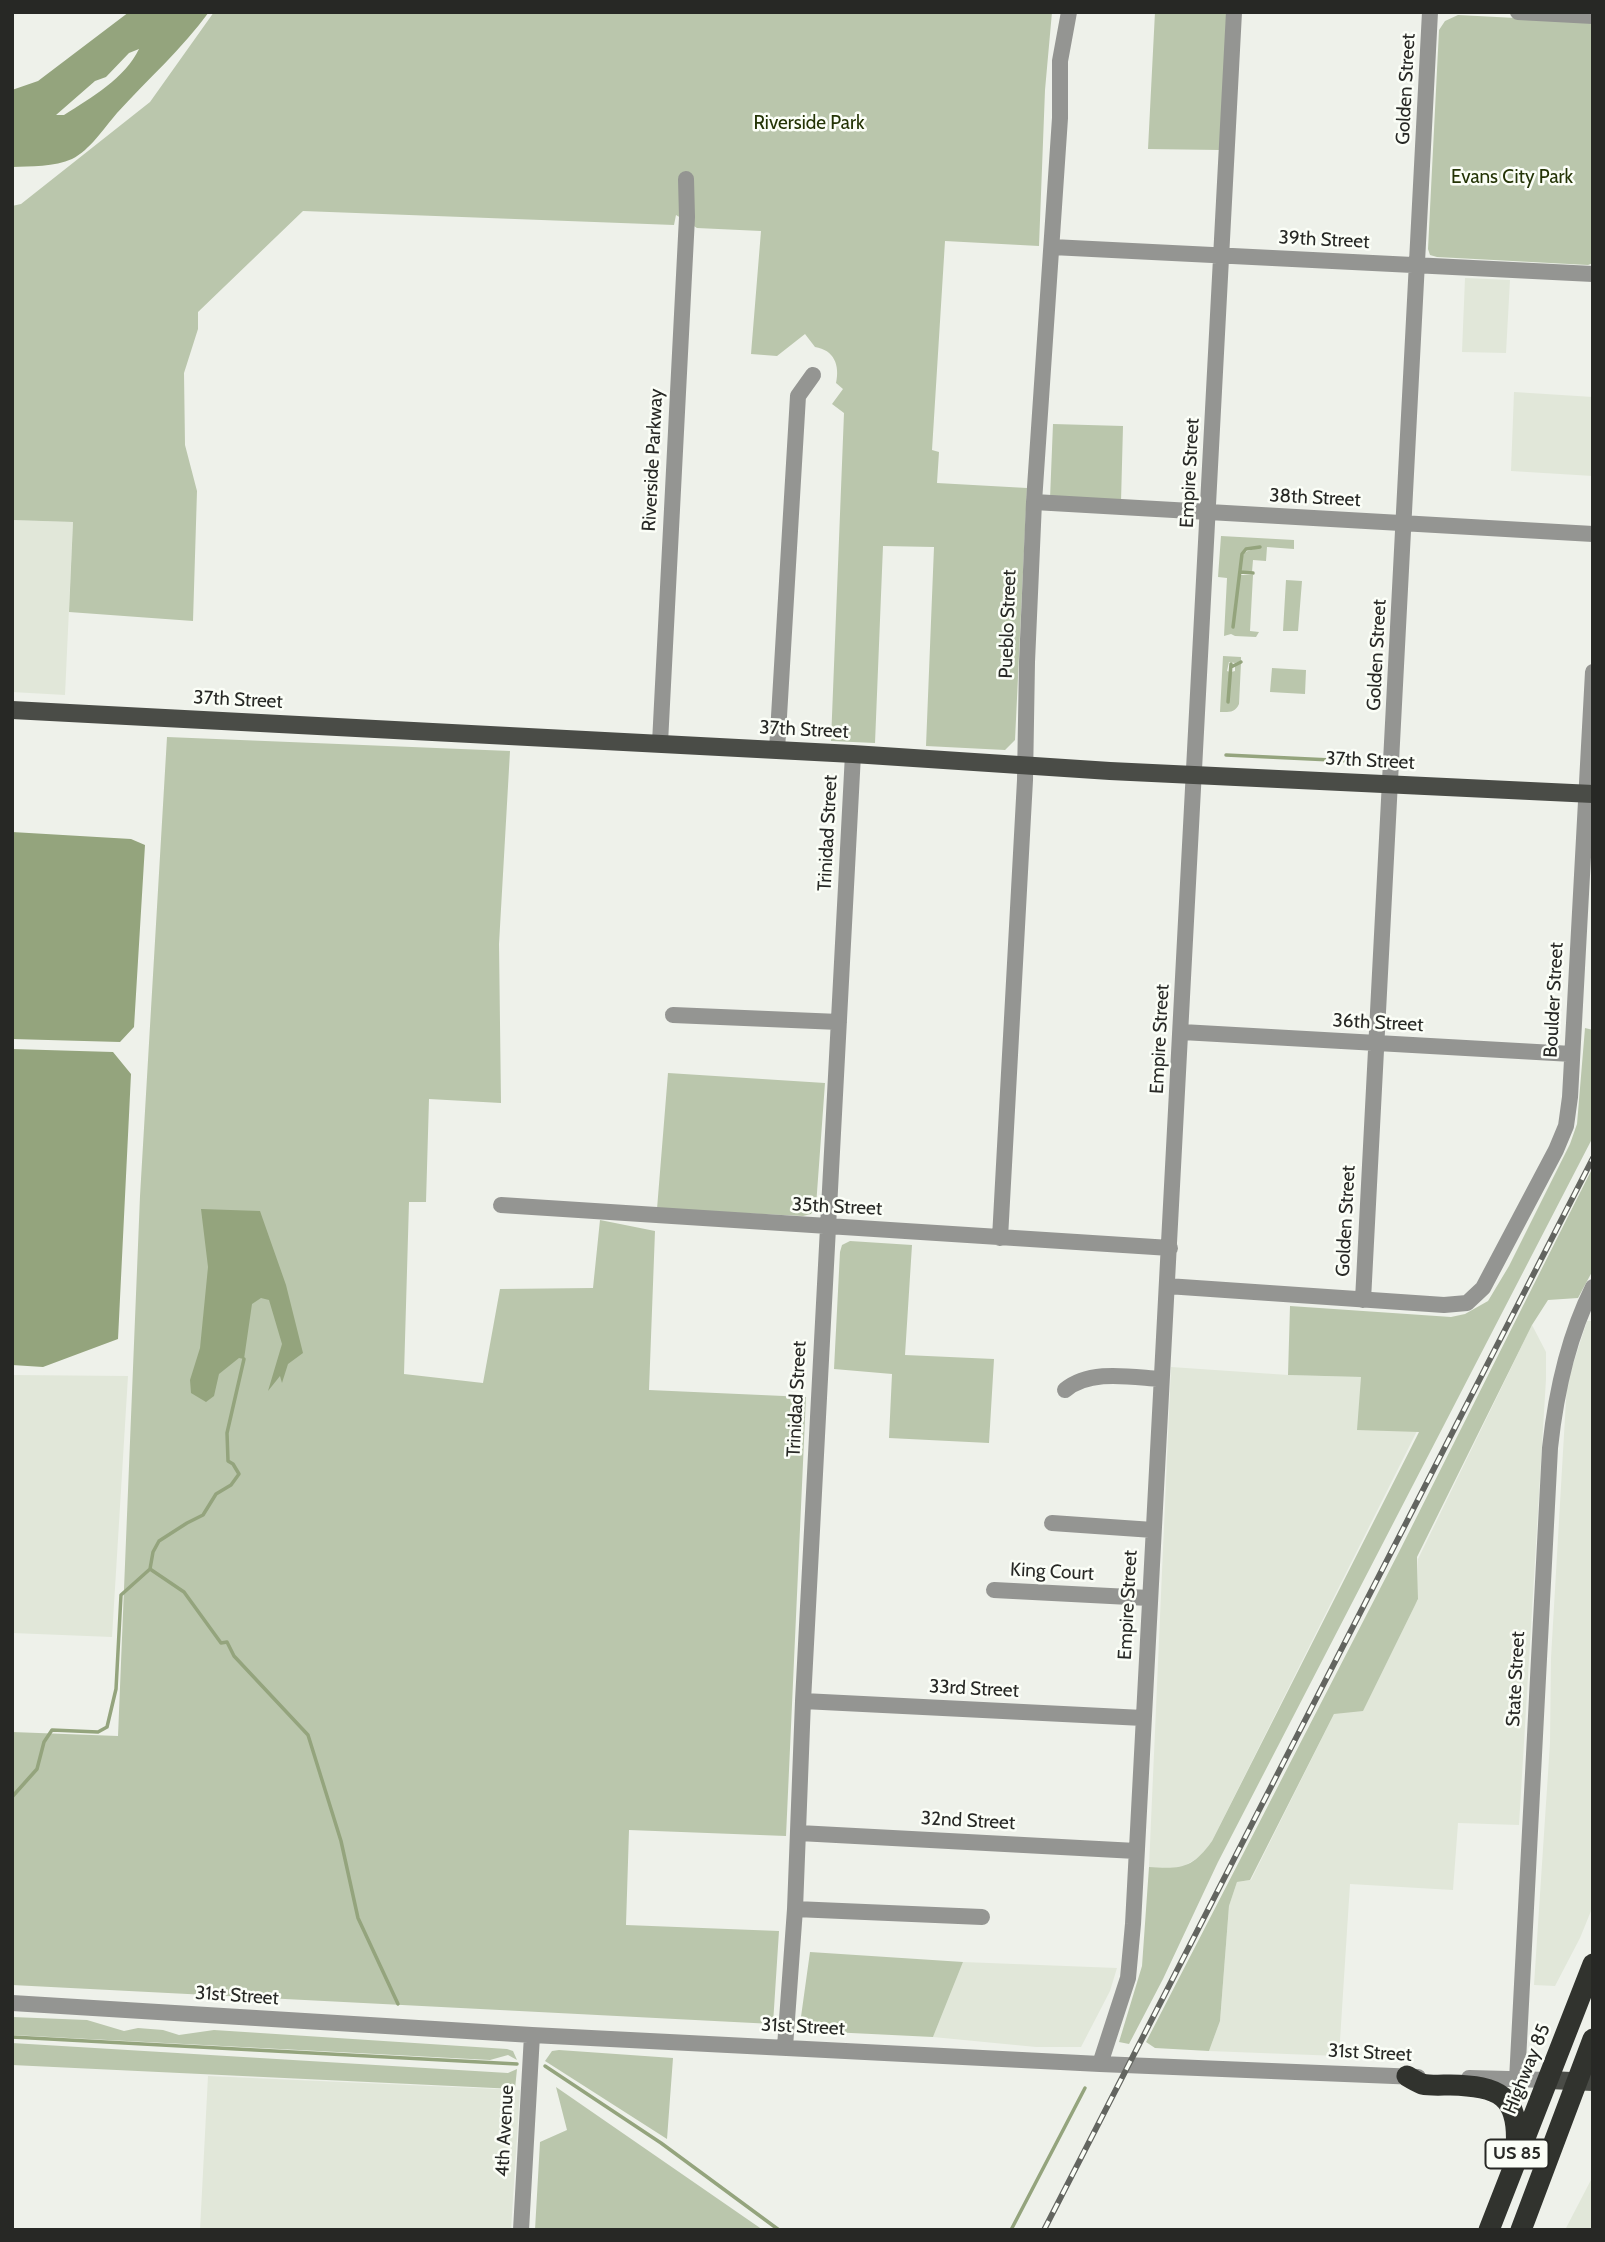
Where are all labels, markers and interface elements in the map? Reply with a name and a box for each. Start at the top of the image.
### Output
street label: Golden Street [1392,33,1420,145]
park label: Riverside Park [754,112,864,134]
park label: Evans City Park [1451,166,1573,188]
street label: 39th Street [1278,226,1370,254]
street label: Riverside Parkway [638,388,668,532]
street label: Empire Street [1176,417,1204,529]
street label: 38th Street [1269,484,1361,512]
street label: Pueblo Street [995,569,1021,679]
street label: Golden Street [1363,599,1391,711]
street label: 37th Street [193,686,283,714]
street label: 37th Street [759,716,849,744]
street label: 37th Street [1325,747,1415,775]
street label: Trinidad Street [814,774,842,892]
street label: Boulder Street [1540,942,1568,1058]
street label: Empire Street [1146,983,1174,1095]
street label: 36th Street [1332,1009,1424,1037]
street label: Golden Street [1332,1165,1360,1277]
street label: 35th Street [791,1193,883,1221]
street label: Trinidad Street [783,1340,811,1458]
street label: Empire Street [1114,1549,1142,1661]
street label: King Court [1010,1558,1094,1586]
street label: State Street [1502,1631,1530,1727]
street label: 33rd Street [928,1675,1020,1703]
street label: 32nd Street [920,1807,1016,1835]
street label: 31st Street [194,1982,280,2010]
street label: 31st Street [761,2013,845,2041]
street label: Highway 85 [1499,2021,1555,2117]
street label: 31st Street [1328,2039,1412,2067]
street label: 4th Avenue [491,2084,519,2178]
road number: US 85 [1486,2140,1548,2168]

